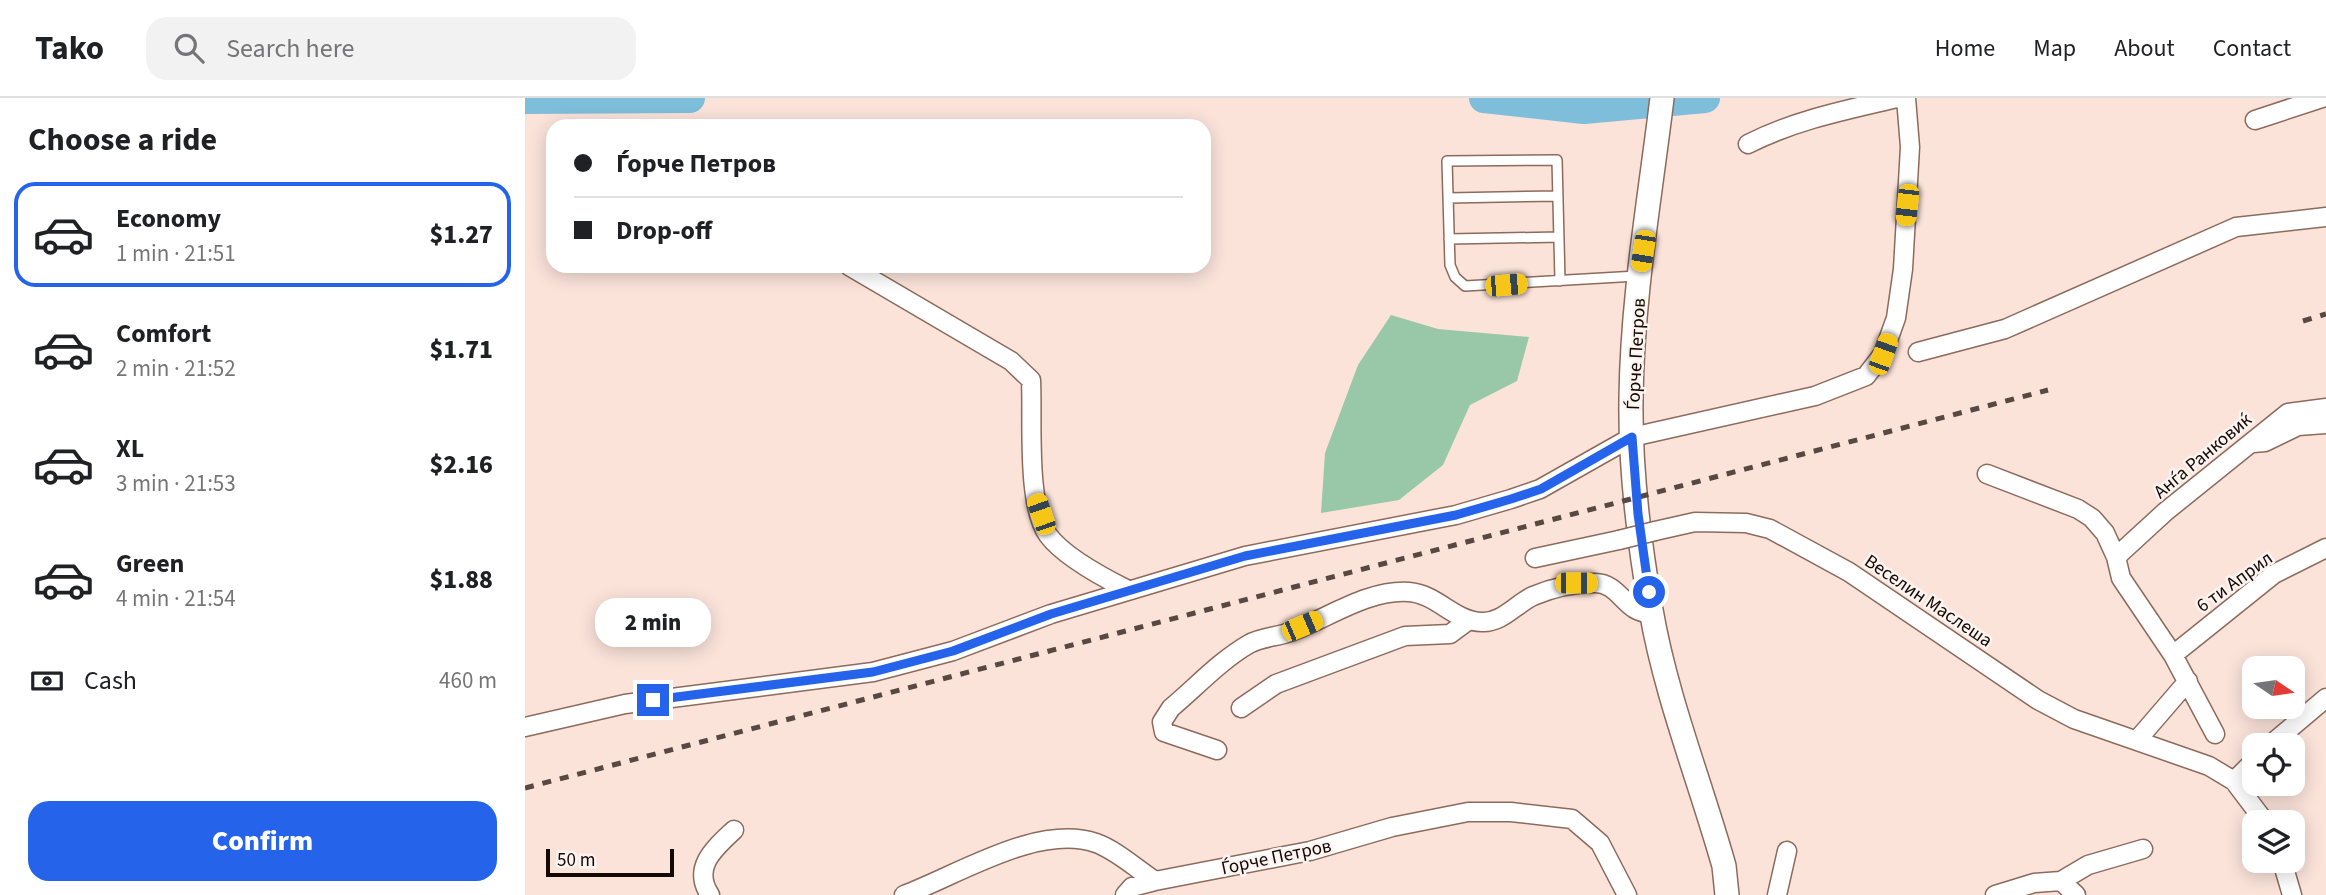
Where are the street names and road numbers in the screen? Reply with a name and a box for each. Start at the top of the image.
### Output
street label: Ѓорче Петров [1620,297,1653,411]
street label: Анѓа Ранковиќ [2148,407,2258,505]
street label: 6 ти Април [2191,545,2279,619]
street label: Веселин Маслеша [1859,548,1998,654]
street label: Ѓорче Петров [1219,833,1334,882]

